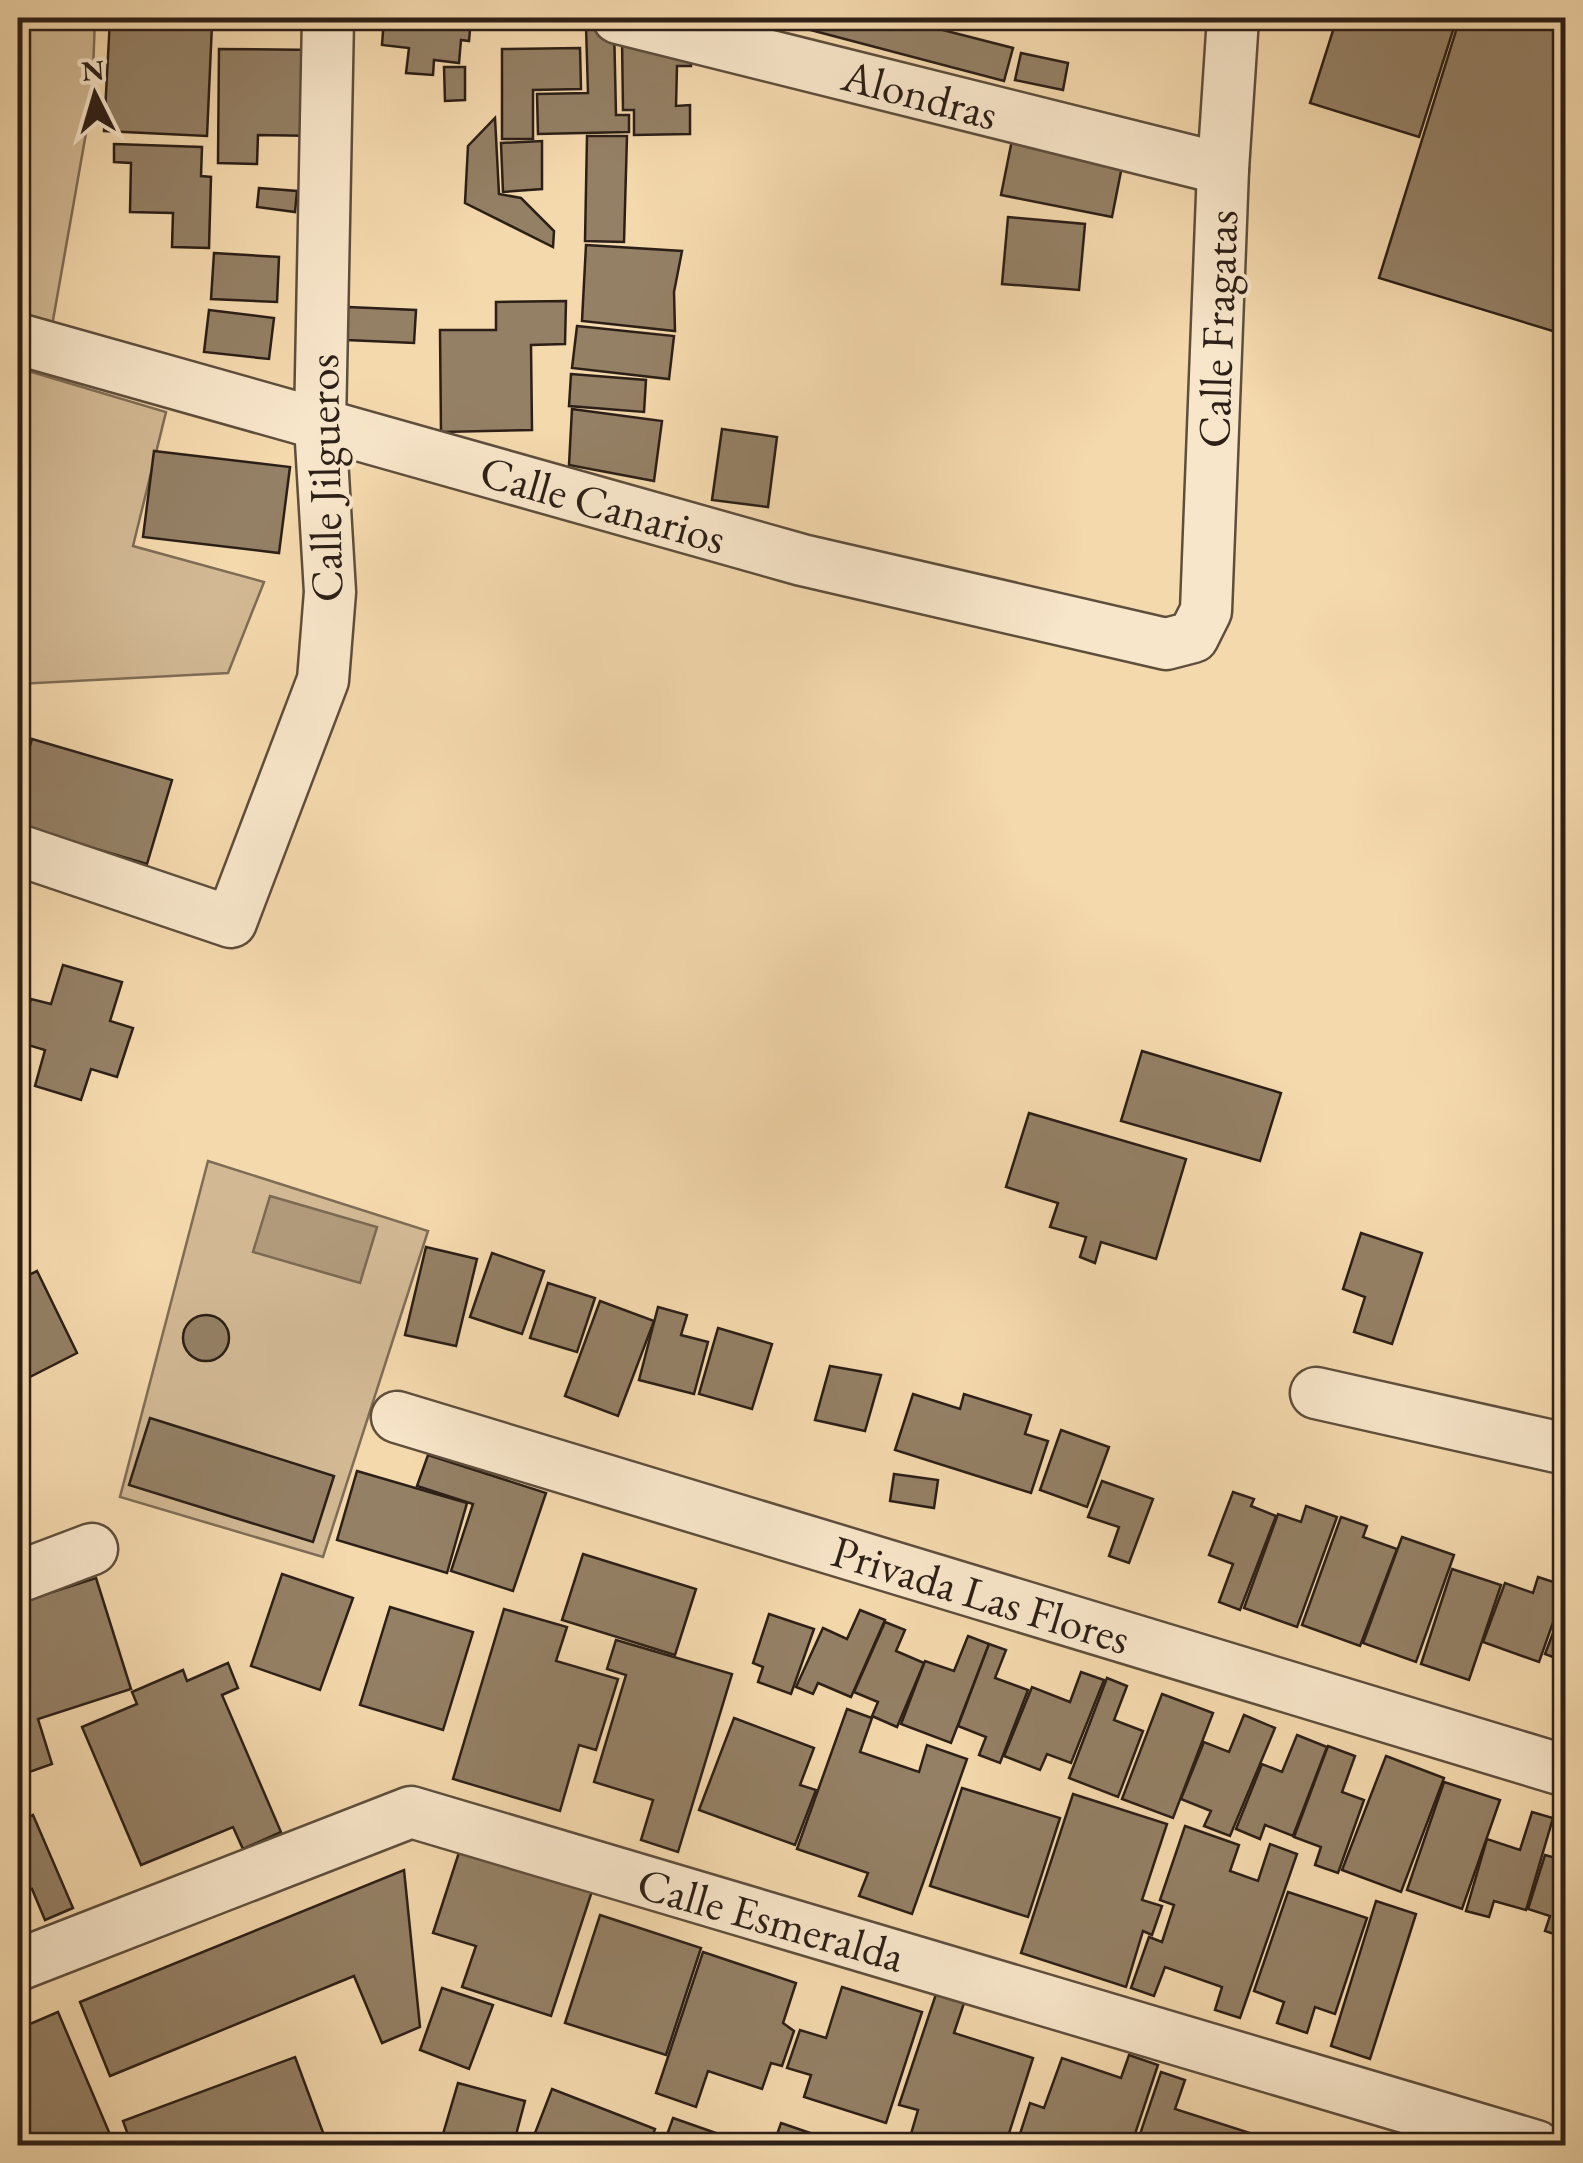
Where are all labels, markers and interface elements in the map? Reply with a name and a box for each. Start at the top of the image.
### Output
north arrow [45,45,145,145]
street label: Alondras [835,45,1004,142]
text: N [80,51,106,89]
street label: Calle Fragatas [1184,209,1250,449]
street label: Calle Jilgueros [293,354,355,602]
street label: Calle Canarios [474,441,732,567]
street label: Privada Las Flores [825,1521,1137,1667]
street label: Calle Esmeralda [631,1853,911,1985]

